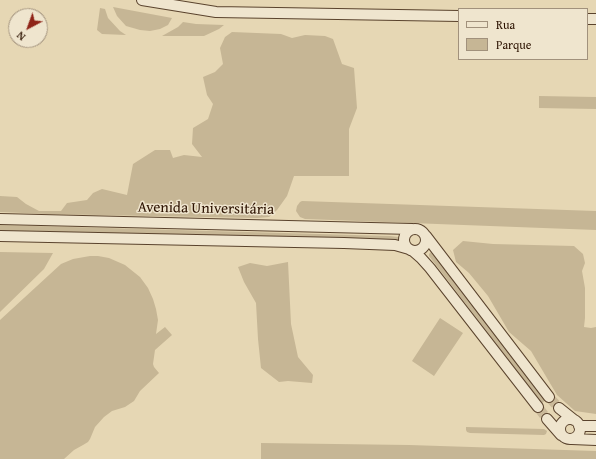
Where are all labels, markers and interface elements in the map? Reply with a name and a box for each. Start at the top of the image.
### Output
north arrow [8,8,48,48]
legend [458,8,588,60]
text: Rua [496,16,515,33]
text: N [13,28,29,45]
text: Parque [496,36,531,53]
street label: Avenida Universitária [138,199,274,219]

